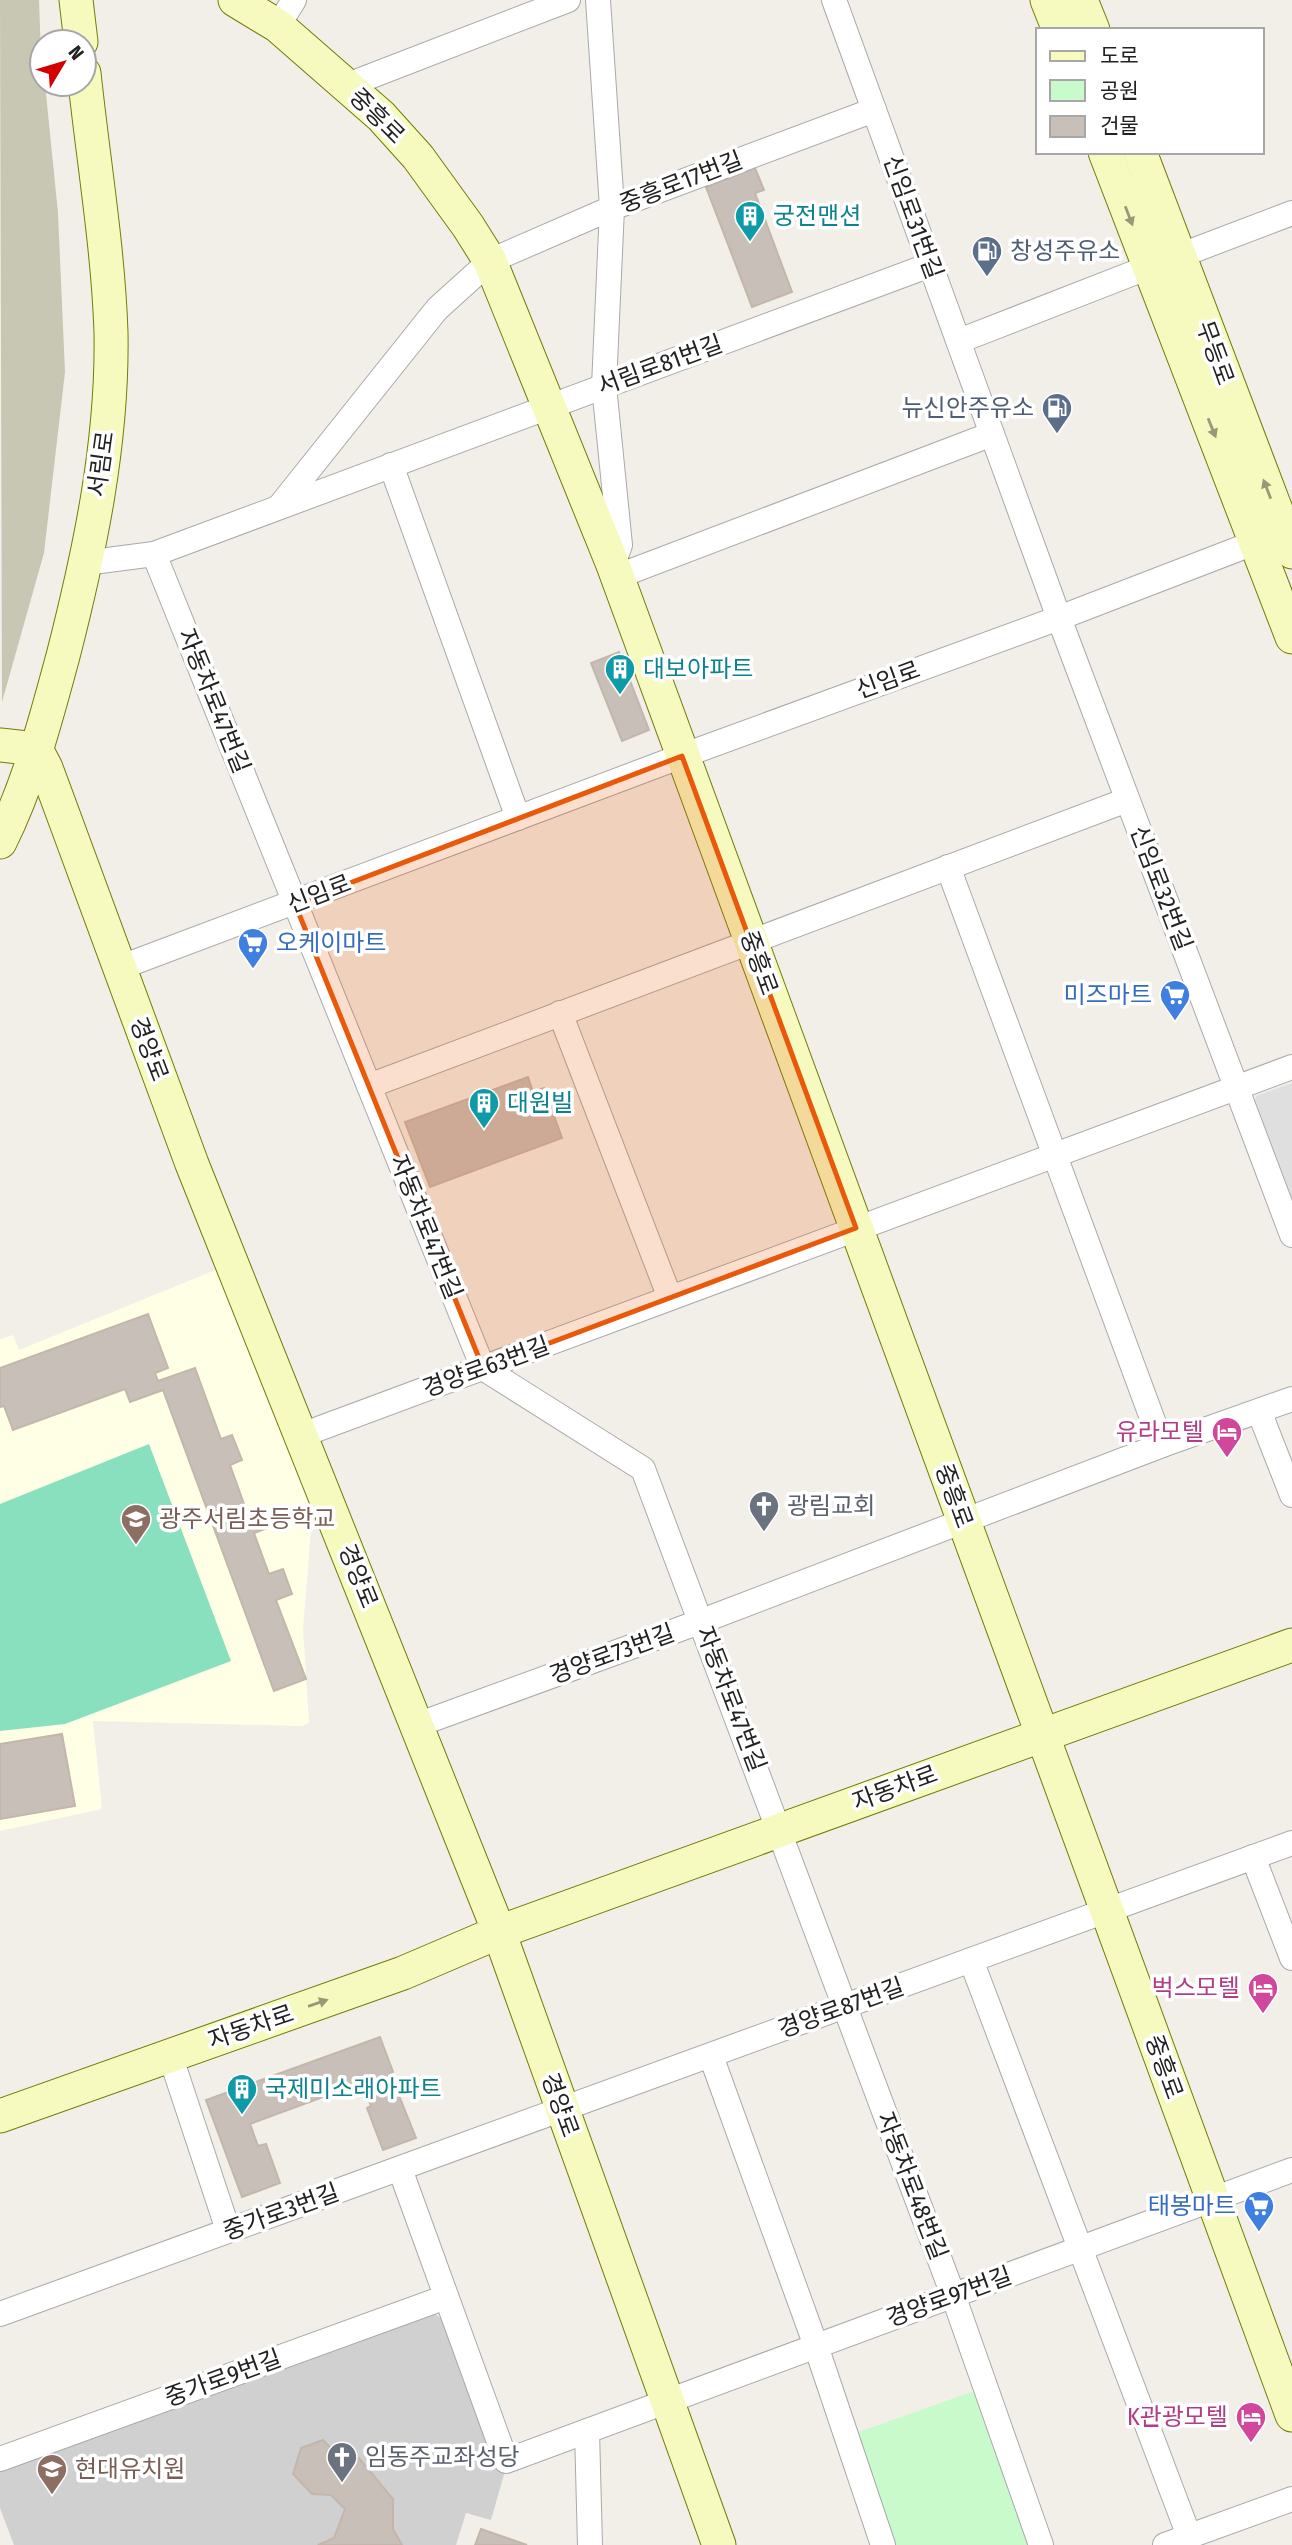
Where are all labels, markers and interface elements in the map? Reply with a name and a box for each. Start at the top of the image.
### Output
north arrow [28,28,98,98]
legend [1036,28,1264,154]
text: N [63,41,89,64]
text: 도로 [1100,43,1139,69]
text: 공원 [1100,78,1139,104]
street label: 중흥로 [344,83,410,149]
text: 건물 [1100,113,1139,139]
street label: 중흥로17번길 [616,146,746,218]
street label: 신임로31번길 [878,151,948,283]
building icon: 궁전맨션 [733,199,767,243]
place label: 궁전맨션 [773,202,861,230]
one-way arrow [1124,206,1135,227]
fuel station icon: 창성주유소 [970,234,1004,278]
place label: 창성주유소 [1010,237,1120,265]
street label: 무등로 [1191,317,1239,389]
street label: 서림로81번길 [594,329,726,401]
fuel station icon: 뉴신안주유소 [1040,391,1074,435]
place label: 뉴신안주유소 [902,394,1034,422]
one-way arrow [1206,418,1217,439]
street label: 서림로 [83,429,119,499]
one-way arrow [1262,478,1273,499]
street label: 자동차로47번길 [172,625,256,777]
building icon: 대보아파트 [603,652,637,696]
place label: 대보아파트 [643,655,753,683]
street label: 신임로 [852,656,924,704]
street label: 신임로32번길 [1124,822,1198,954]
street label: 신임로 [283,869,355,919]
supermarket icon: 오케이마트 [236,926,270,970]
street label: 중흥로 [735,927,783,999]
place label: 오케이마트 [276,929,386,957]
supermarket icon: 미즈마트 [1158,978,1192,1022]
place label: 미즈마트 [1064,981,1152,1009]
street label: 경양로 [124,1013,174,1085]
building icon: 대원빌 [467,1086,501,1130]
place label: 대원빌 [507,1089,573,1117]
street label: 자동차로47번길 [384,1151,468,1303]
street label: 경양로63번길 [419,1331,553,1403]
hotel icon: 유라모텔 [1210,1415,1244,1459]
place label: 유라모텔 [1116,1418,1204,1446]
street label: 중흥로 [930,1460,978,1532]
church icon: 광림교회 [747,1489,781,1533]
place label: 광림교회 [787,1492,875,1520]
school or university icon: 광주서림초등학교 [119,1502,153,1546]
place label: 광주서림초등학교 [159,1505,336,1533]
street label: 경양로 [333,1540,383,1612]
street label: 경양로73번길 [546,1618,678,1690]
street label: 자동차로47번길 [690,1622,772,1776]
street label: 자동차로 [849,1760,941,1816]
hotel icon: 벅스모텔 [1246,1971,1280,2015]
street label: 경양로87번길 [774,1972,908,2044]
place label: 벅스모텔 [1152,1974,1240,2002]
one-way arrow [308,1997,329,2008]
street label: 자동차로 [205,1999,297,2055]
street label: 중흥로 [1140,2031,1188,2103]
street label: 경양로 [536,2069,584,2141]
building icon: 국제미소래아파트 [225,2072,259,2116]
place label: 국제미소래아파트 [265,2075,442,2103]
street label: 자동차로48번길 [871,2108,953,2264]
street label: 중가로3번길 [219,2178,343,2246]
supermarket icon: 태봉마트 [1242,2189,1276,2233]
place label: 태봉마트 [1148,2192,1236,2220]
street label: 경양로97번길 [882,2261,1016,2333]
street label: 중가로9번길 [161,2344,285,2412]
hotel icon: K관광모텔 [1234,2400,1268,2444]
place label: K관광모텔 [1127,2403,1228,2431]
church icon: 임동주교좌성당 [325,2440,359,2484]
place label: 임동주교좌성당 [365,2443,520,2471]
school or university icon: 현대유치원 [35,2452,69,2496]
place label: 현대유치원 [75,2455,185,2483]

